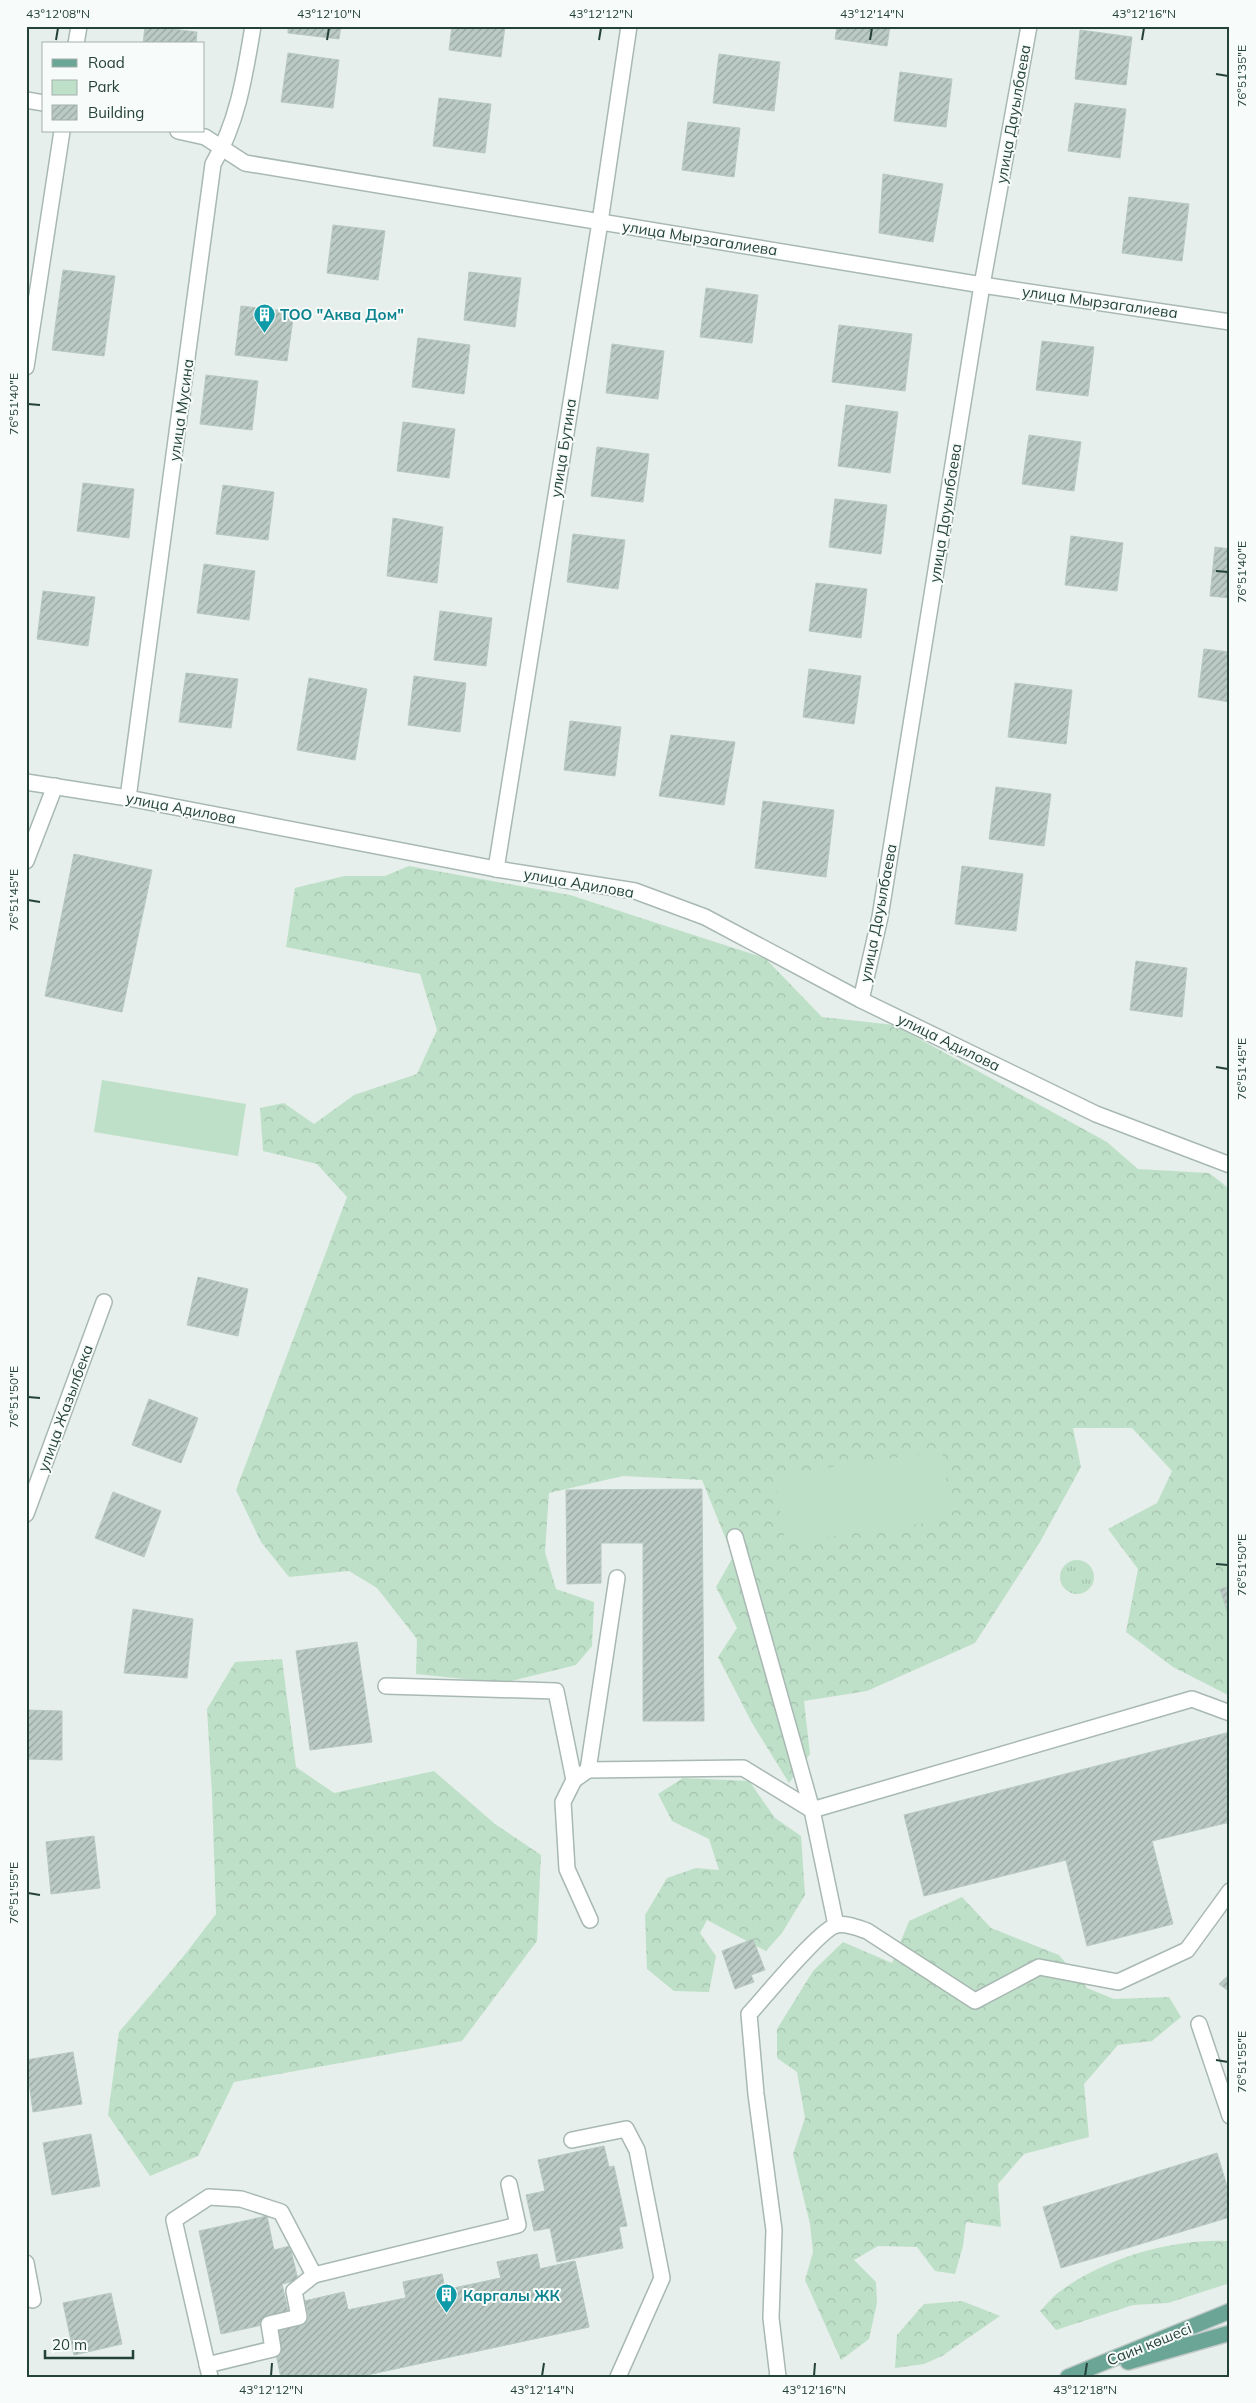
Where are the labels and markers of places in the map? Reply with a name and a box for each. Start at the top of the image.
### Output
building icon: ТОО "Аква Дом" [252,302,276,333]
place label: ТОО "Аква Дом" [280,305,404,324]
building icon: Каргалы ЖК [435,2283,459,2314]
place label: Каргалы ЖК [463,2286,561,2305]

